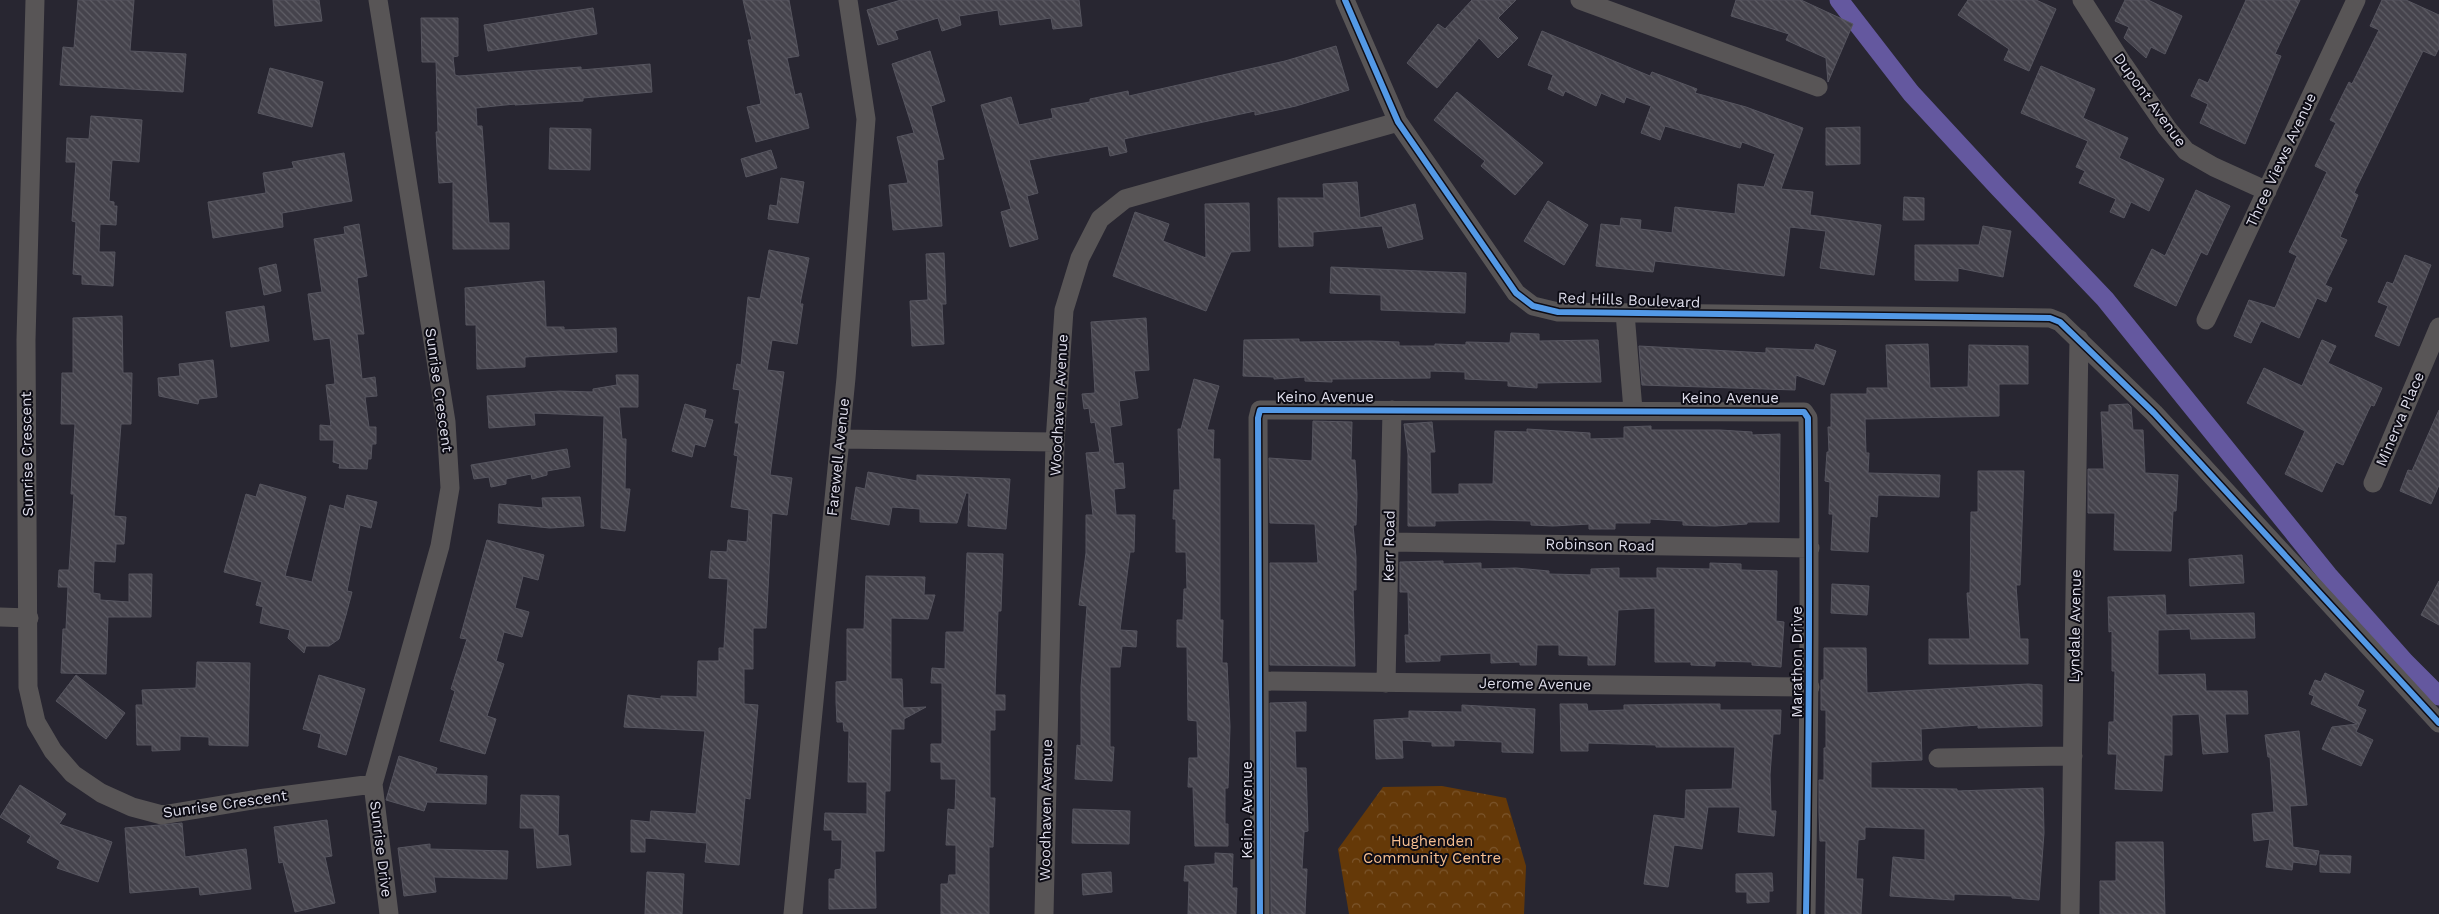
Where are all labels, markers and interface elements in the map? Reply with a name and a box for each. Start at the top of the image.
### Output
street label: Dupont Avenue [2110,50,2190,150]
street label: Three Views Avenue [2242,90,2320,230]
street label: Red Hills Boulevard [1557,289,1701,311]
street label: Sunrise Crescent [421,327,457,454]
street label: Woodhaven Avenue [1046,334,1072,476]
street label: Minerva Place [2372,369,2428,469]
street label: Keino Avenue [1276,388,1374,406]
street label: Keino Avenue [1681,389,1779,407]
street label: Sunrise Crescent [17,391,37,517]
street label: Farewell Avenue [823,397,853,517]
street label: Kerr Road [1379,510,1399,582]
street label: Robinson Road [1545,535,1655,555]
street label: Lyndale Avenue [2065,569,2085,683]
street label: Marathon Drive [1788,606,1806,718]
street label: Jerome Avenue [1479,674,1591,694]
street label: Woodhaven Avenue [1036,739,1056,881]
street label: Keino Avenue [1238,761,1256,859]
street label: Sunrise Crescent [162,786,289,822]
street label: Sunrise Drive [366,800,396,898]
park label: Hughenden Community Centre [1363,832,1501,867]

